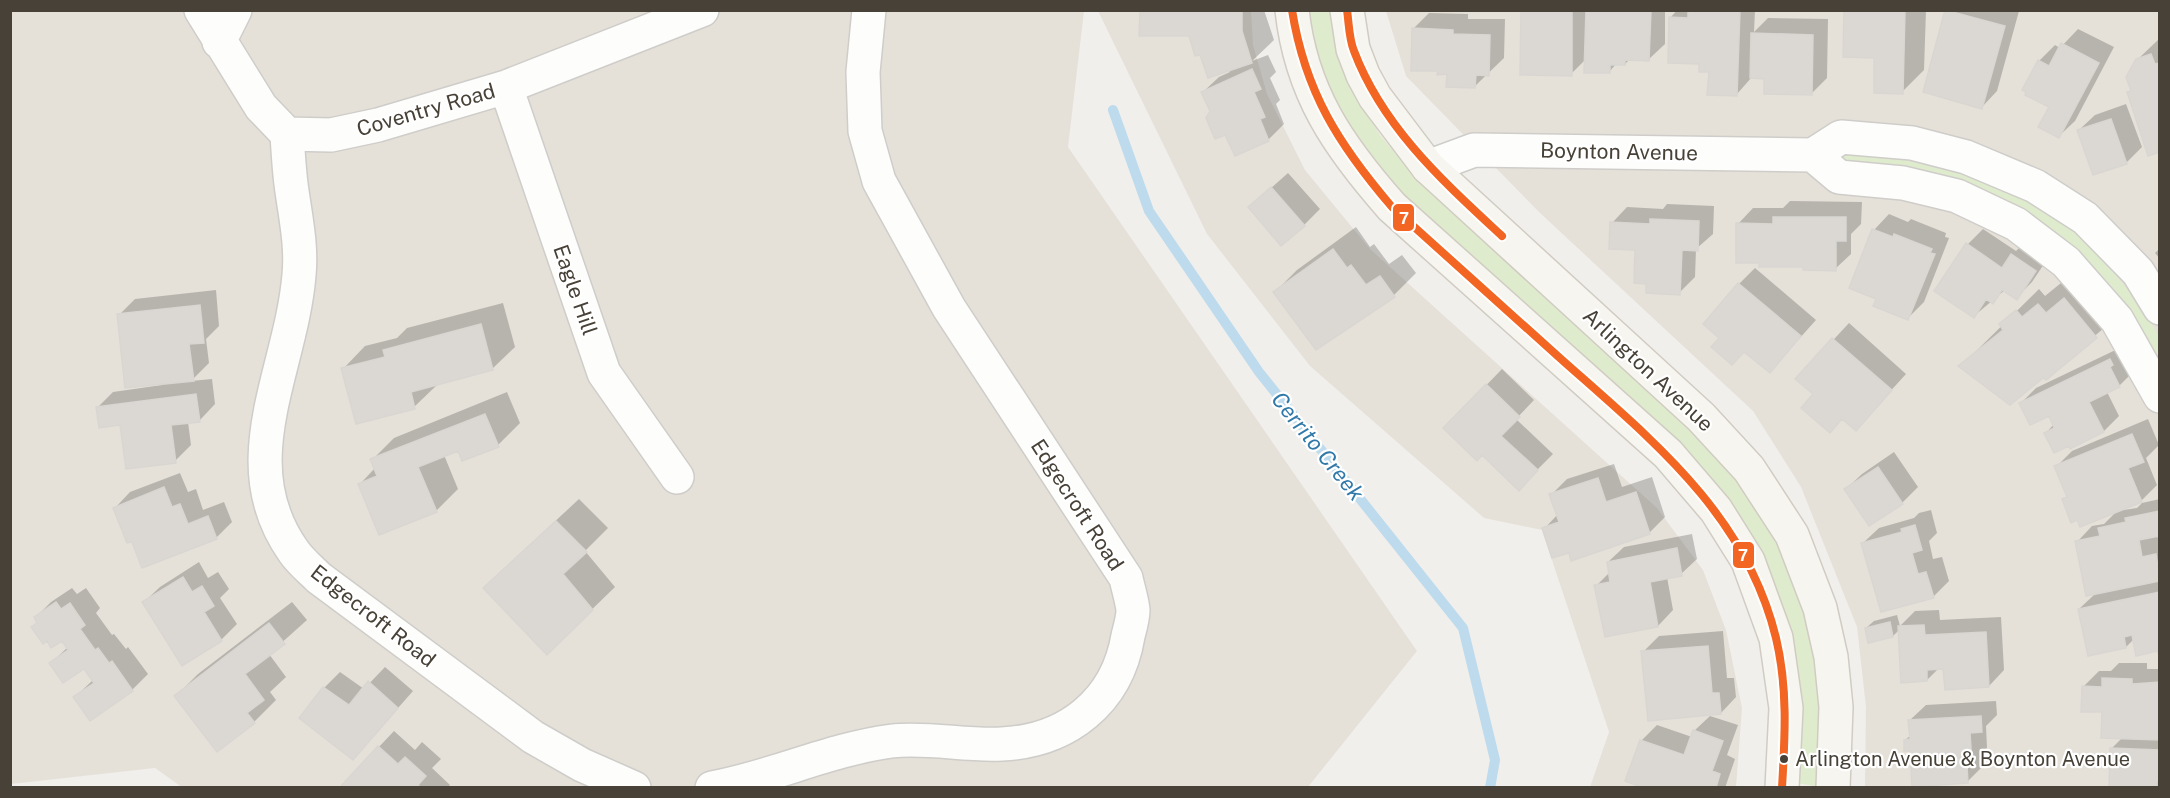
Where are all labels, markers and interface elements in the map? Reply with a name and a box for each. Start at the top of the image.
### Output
street label: Coventry Road [354,78,498,141]
street label: Boynton Avenue [1540,138,1698,165]
line badge: 7 [1392,203,1415,232]
text: 7 [1399,209,1409,228]
street label: Eagle Hill [548,241,603,338]
street label: Arlington Avenue [1578,303,1719,436]
water label: Cerrito Creek [1266,386,1370,506]
street label: Edgecroft Road [1026,434,1129,575]
line badge: 7 [1732,541,1755,569]
text: 7 [1738,546,1748,565]
street label: Edgecroft Road [306,559,441,672]
place label: Arlington Avenue & Boynton Avenue [1795,747,2130,771]
marker: Arlington Avenue & Boynton Avenue [1778,753,1790,765]

